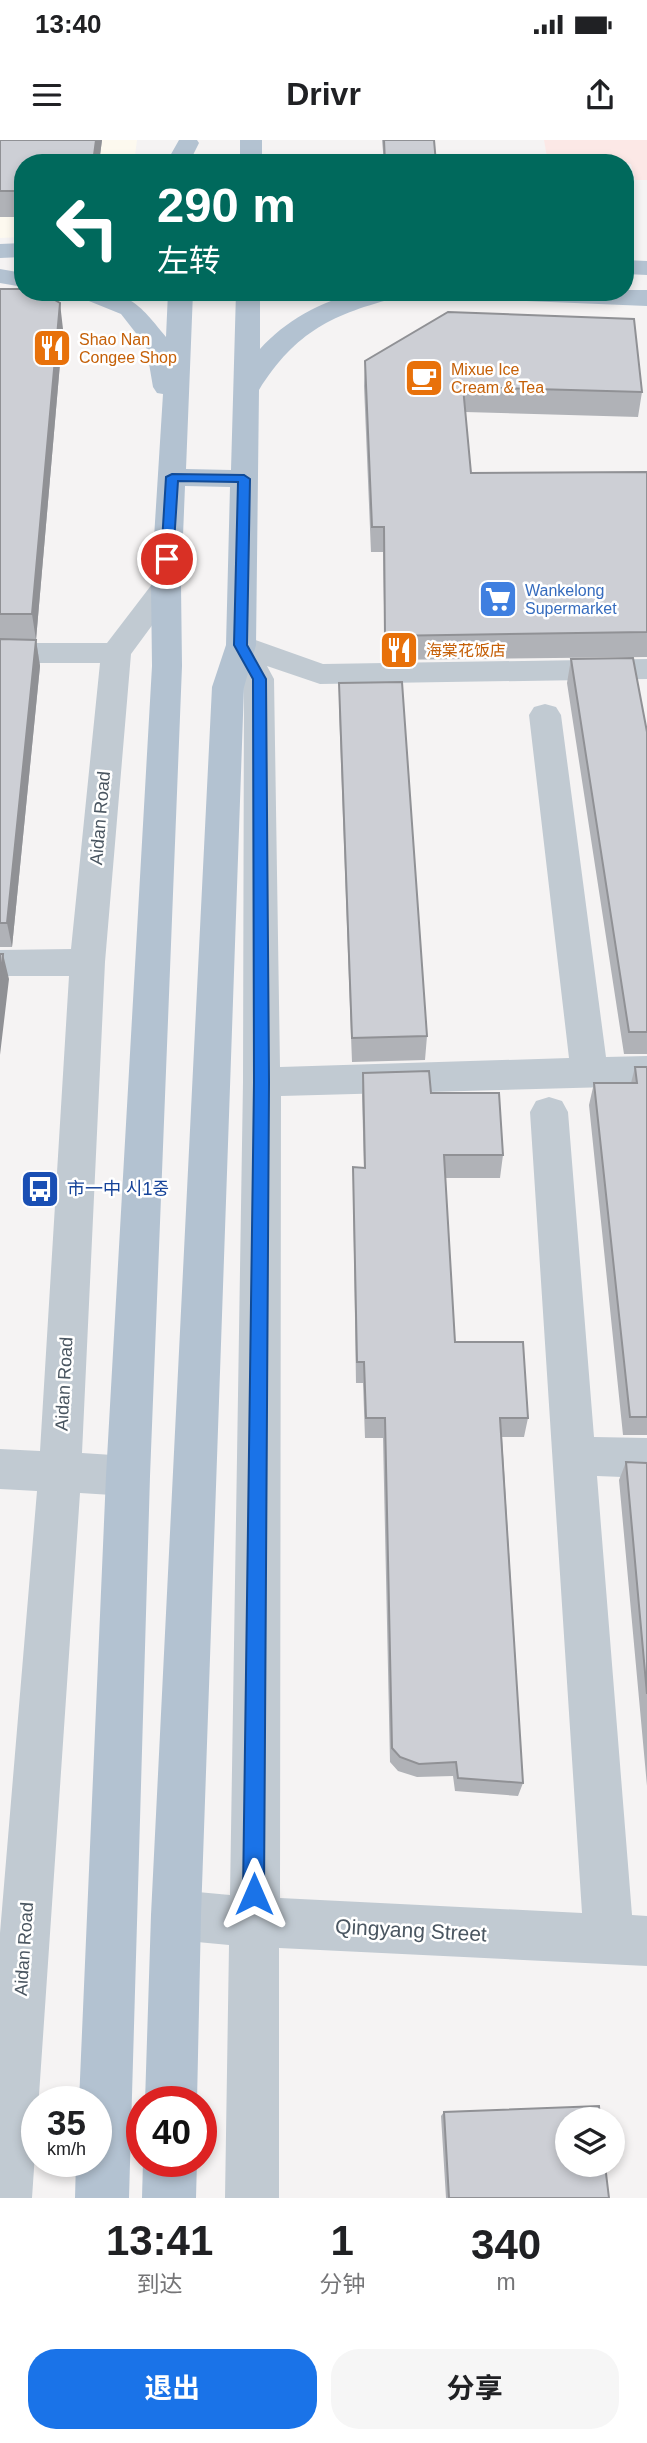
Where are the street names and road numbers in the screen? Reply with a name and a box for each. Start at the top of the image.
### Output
street label: Aidan Road [86,770,114,866]
street label: Aidan Road [52,1337,76,1431]
street label: Aidan Road [11,1901,37,1997]
street label: Qingyang Street [335,1915,488,1945]

